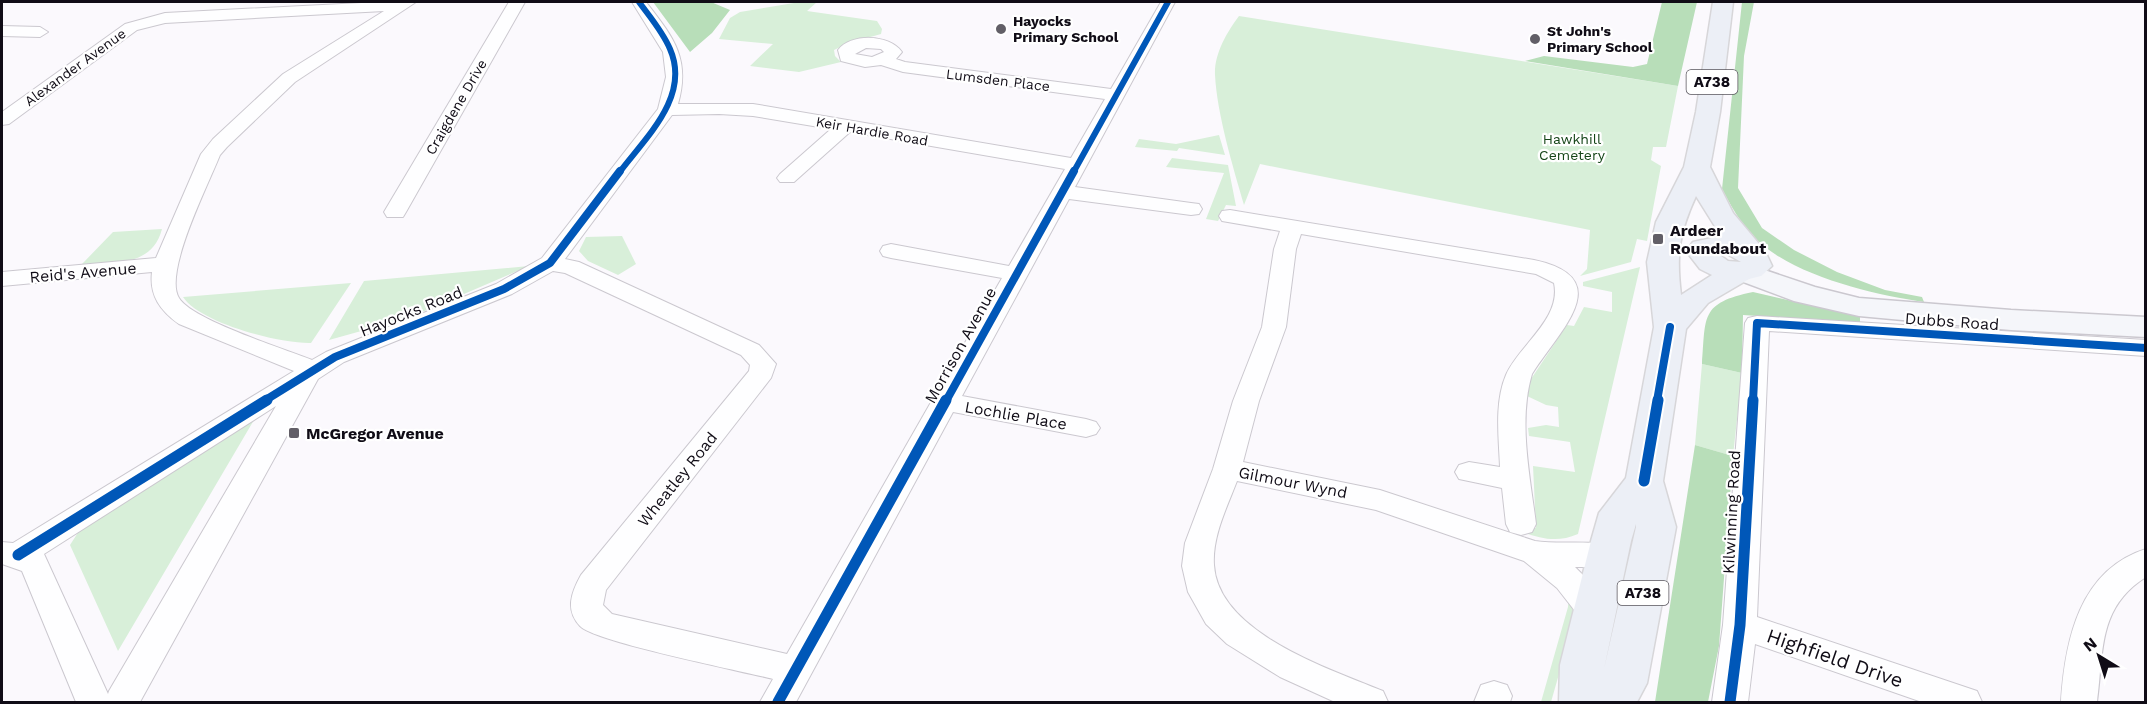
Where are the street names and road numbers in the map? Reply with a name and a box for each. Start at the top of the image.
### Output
street label: Alexander Avenue [21,25,129,109]
street label: Craigdene Drive [422,56,490,158]
street label: Lumsden Place [945,66,1051,94]
road number: A738 [1686,70,1738,94]
street label: Keir Hardie Road [815,113,929,149]
street label: Reid's Avenue [29,258,137,287]
street label: Hayocks Road [357,282,465,341]
street label: Morrison Avenue [921,284,1000,407]
street label: Dubbs Road [1904,309,2000,334]
street label: Lochlie Place [963,397,1069,434]
street label: Wheatley Road [633,428,721,530]
street label: Kilwinning Road [1719,450,1744,574]
street label: Gilmour Wynd [1237,463,1349,502]
road number: A738 [1618,581,1668,605]
street label: Highfield Drive [1764,623,1906,693]

